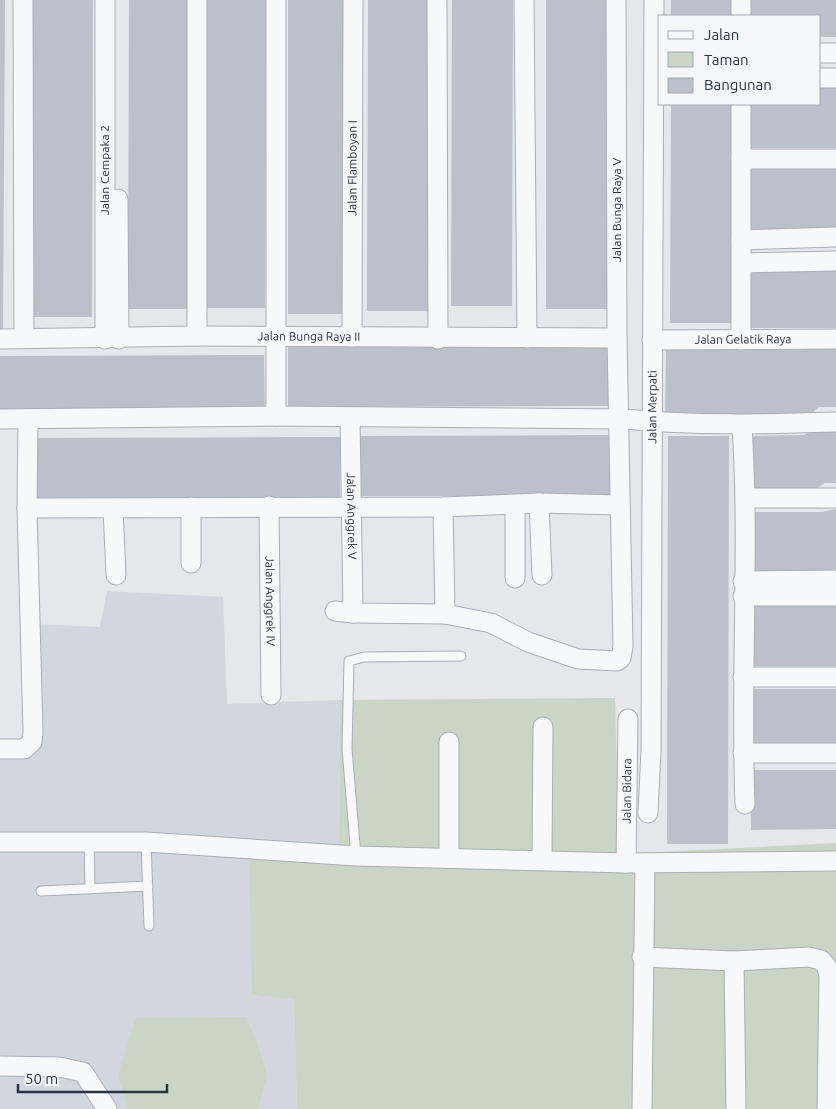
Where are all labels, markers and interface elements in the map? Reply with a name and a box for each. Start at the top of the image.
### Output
legend [658,15,821,105]
text: Jalan [704,26,739,43]
text: Taman [704,51,749,68]
text: Bangunan [704,76,772,93]
street label: Jalan Flamboyan I [345,120,359,216]
street label: Jalan Cempaka 2 [98,125,111,215]
street label: Jalan Bunga Raya V [610,158,623,262]
street label: Jalan Bunga Raya II [258,329,360,343]
street label: Jalan Gelatik Raya [694,332,792,346]
street label: Jalan Merpati [645,370,659,444]
street label: Jalan Anggrek V [345,472,359,560]
street label: Jalan Anggrek IV [264,556,277,647]
street label: Jalan Bidara [620,758,633,824]
scale bar [18,1062,166,1094]
text: 50 m [25,1070,58,1087]

